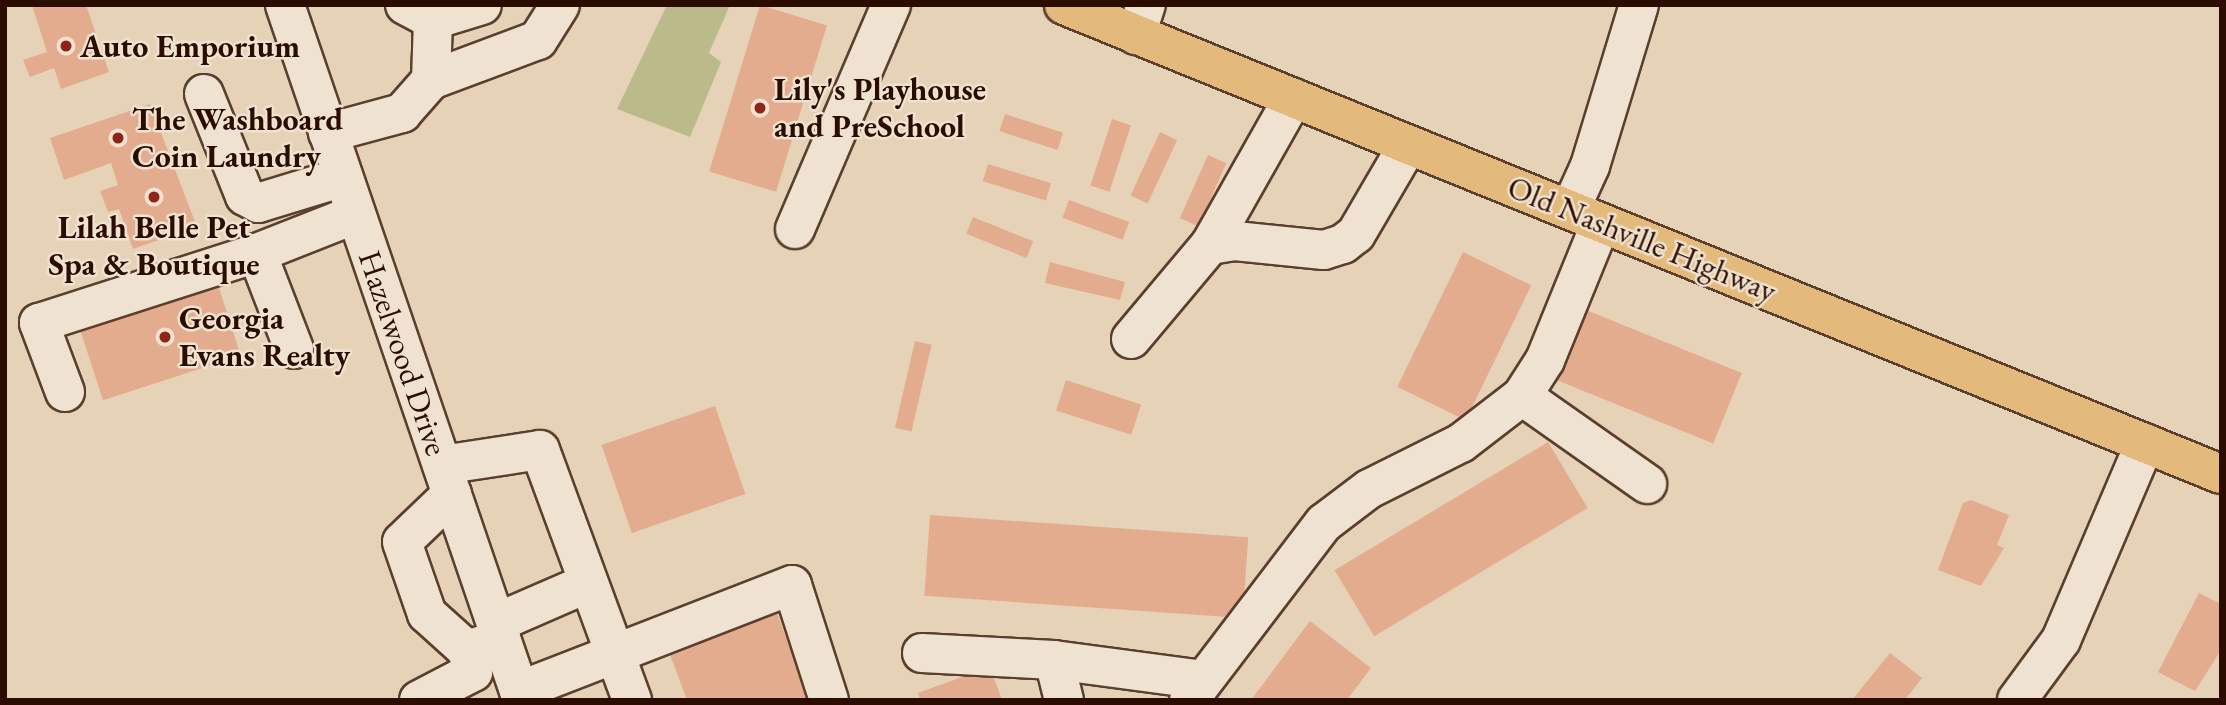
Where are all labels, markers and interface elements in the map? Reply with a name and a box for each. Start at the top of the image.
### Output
place label: Auto Emporium [80,27,300,65]
marker: Auto Emporium [58,38,74,54]
place label: Lily's Playhouse and PreSchool [774,71,986,146]
marker: Lily's Playhouse and PreSchool [752,100,768,116]
place label: The Washboard Coin Laundry [132,101,343,176]
marker: The Washboard Coin Laundry [110,130,126,146]
street label: Old Nashville Highway [1502,168,1782,310]
marker: Lilah Belle Pet Spa & Boutique [146,189,162,205]
place label: Lilah Belle Pet Spa & Boutique [48,209,260,284]
street label: Hazelwood Drive [350,246,456,460]
place label: Georgia Evans Realty [179,300,350,375]
marker: Georgia Evans Realty [157,329,173,345]

